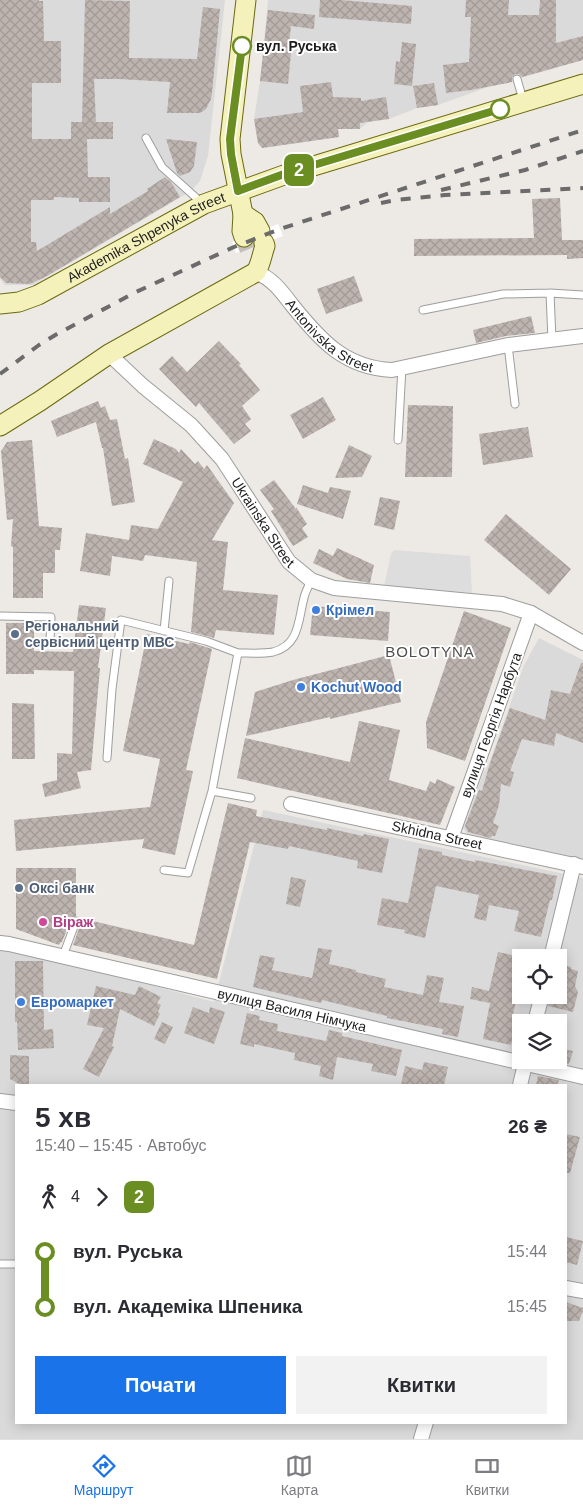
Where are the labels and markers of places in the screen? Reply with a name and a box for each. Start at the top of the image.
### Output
marker: вул. Руська [232,36,252,56]
place label: вул. Руська [256,38,337,54]
unlabelled marker [490,99,510,119]
place label: Крімел [326,602,374,618]
marker: Крімел [310,604,322,616]
place label: Регіональний сервісний центр МВС [25,618,174,650]
marker: Регіональний сервісний центр МВС [9,628,21,640]
place label: Kochut Wood [311,679,402,695]
marker: Kochut Wood [295,681,307,693]
place label: Оксі банк [29,880,95,896]
marker: Оксі банк [13,882,25,894]
place label: Віраж [53,914,94,930]
marker: Віраж [37,916,49,928]
place label: Евромаркет [31,994,114,1010]
marker: Евромаркет [15,996,27,1008]

